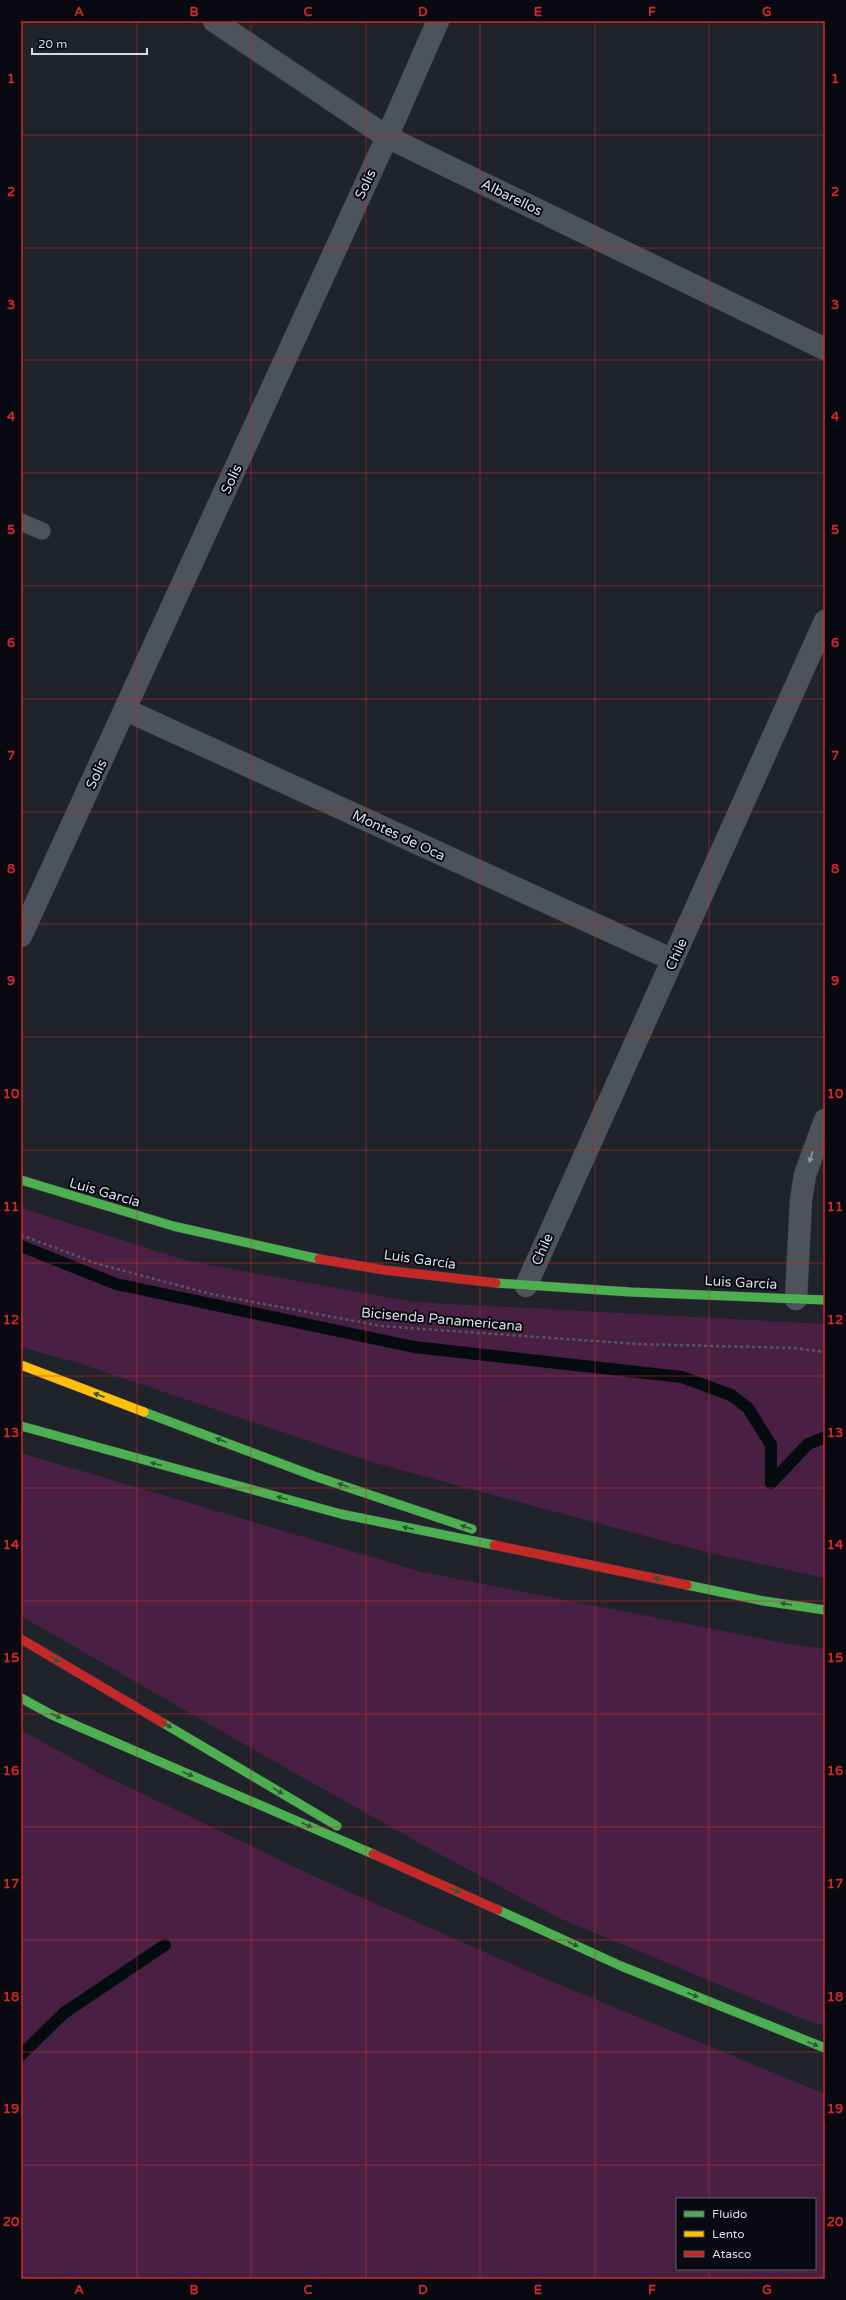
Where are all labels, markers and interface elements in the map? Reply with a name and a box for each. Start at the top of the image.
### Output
text: A [74,4,84,20]
text: B [189,4,199,20]
text: C [303,4,313,20]
text: D [418,4,428,20]
text: E [534,4,542,20]
text: F [648,4,656,20]
text: G [762,4,772,20]
scale bar [32,30,147,56]
text: 20 m [38,37,67,51]
text: 1 [7,71,15,87]
text: 1 [831,71,839,87]
street label: Solís [351,166,380,202]
street label: Albarellos [478,175,545,220]
text: 2 [7,184,15,200]
text: 2 [831,184,839,200]
text: 3 [7,297,15,313]
text: 3 [831,297,839,313]
text: 4 [7,409,16,425]
text: 4 [831,409,840,425]
street label: Solís [217,461,246,497]
text: 5 [7,522,15,538]
text: 5 [831,522,839,538]
text: 6 [7,635,15,651]
text: 6 [831,635,839,651]
text: 7 [7,748,15,764]
text: 7 [831,748,839,764]
street label: Solís [82,756,111,792]
street label: Montes de Oca [350,806,448,864]
text: 8 [7,861,15,877]
text: 8 [831,861,839,877]
street label: Chile [662,936,691,973]
text: 9 [7,973,15,989]
text: 9 [831,973,839,989]
text: 10 [3,1086,19,1102]
text: 10 [827,1086,843,1102]
one-way arrow [808,1151,814,1163]
street label: Luis García [67,1174,142,1211]
text: 11 [3,1199,19,1215]
text: 11 [827,1199,843,1215]
street label: Chile [528,1231,557,1268]
street label: Luis García [383,1246,457,1273]
street label: Luis García [704,1272,778,1293]
street label: Bicisenda Panamericana [360,1304,523,1335]
text: 12 [3,1312,19,1328]
text: 12 [827,1312,843,1328]
one-way arrow [93,1391,105,1397]
text: 13 [3,1425,19,1441]
text: 13 [827,1425,843,1441]
one-way arrow [214,1437,226,1443]
one-way arrow [150,1461,162,1467]
one-way arrow [337,1482,349,1488]
one-way arrow [275,1495,287,1501]
one-way arrow [460,1523,472,1529]
one-way arrow [402,1524,414,1530]
text: 14 [3,1537,20,1553]
text: 14 [827,1537,844,1553]
one-way arrow [653,1575,665,1581]
one-way arrow [780,1601,792,1607]
text: 15 [3,1650,19,1666]
text: 15 [827,1650,843,1666]
one-way arrow [49,1655,61,1662]
one-way arrow [50,1713,61,1719]
one-way arrow [161,1721,172,1728]
text: 16 [3,1763,19,1779]
text: 16 [827,1763,843,1779]
one-way arrow [182,1771,194,1777]
one-way arrow [272,1787,284,1794]
one-way arrow [301,1822,313,1829]
text: 17 [3,1876,19,1892]
text: 17 [827,1876,843,1892]
one-way arrow [449,1887,460,1893]
one-way arrow [567,1941,579,1947]
text: 18 [3,1989,19,2005]
text: 18 [827,1989,843,2005]
one-way arrow [687,1992,698,1998]
one-way arrow [808,2041,820,2047]
text: 19 [3,2101,19,2117]
text: 19 [827,2101,843,2117]
legend [676,2198,816,2270]
text: Fluido [712,2207,747,2221]
text: 20 [3,2214,19,2230]
text: 20 [827,2214,843,2230]
text: Lento [712,2227,745,2241]
text: Atasco [712,2247,751,2261]
text: A [74,2282,84,2298]
text: B [189,2282,199,2298]
text: C [303,2282,313,2298]
text: D [418,2282,428,2298]
text: E [534,2282,542,2298]
text: F [648,2282,656,2298]
text: G [762,2282,772,2298]

